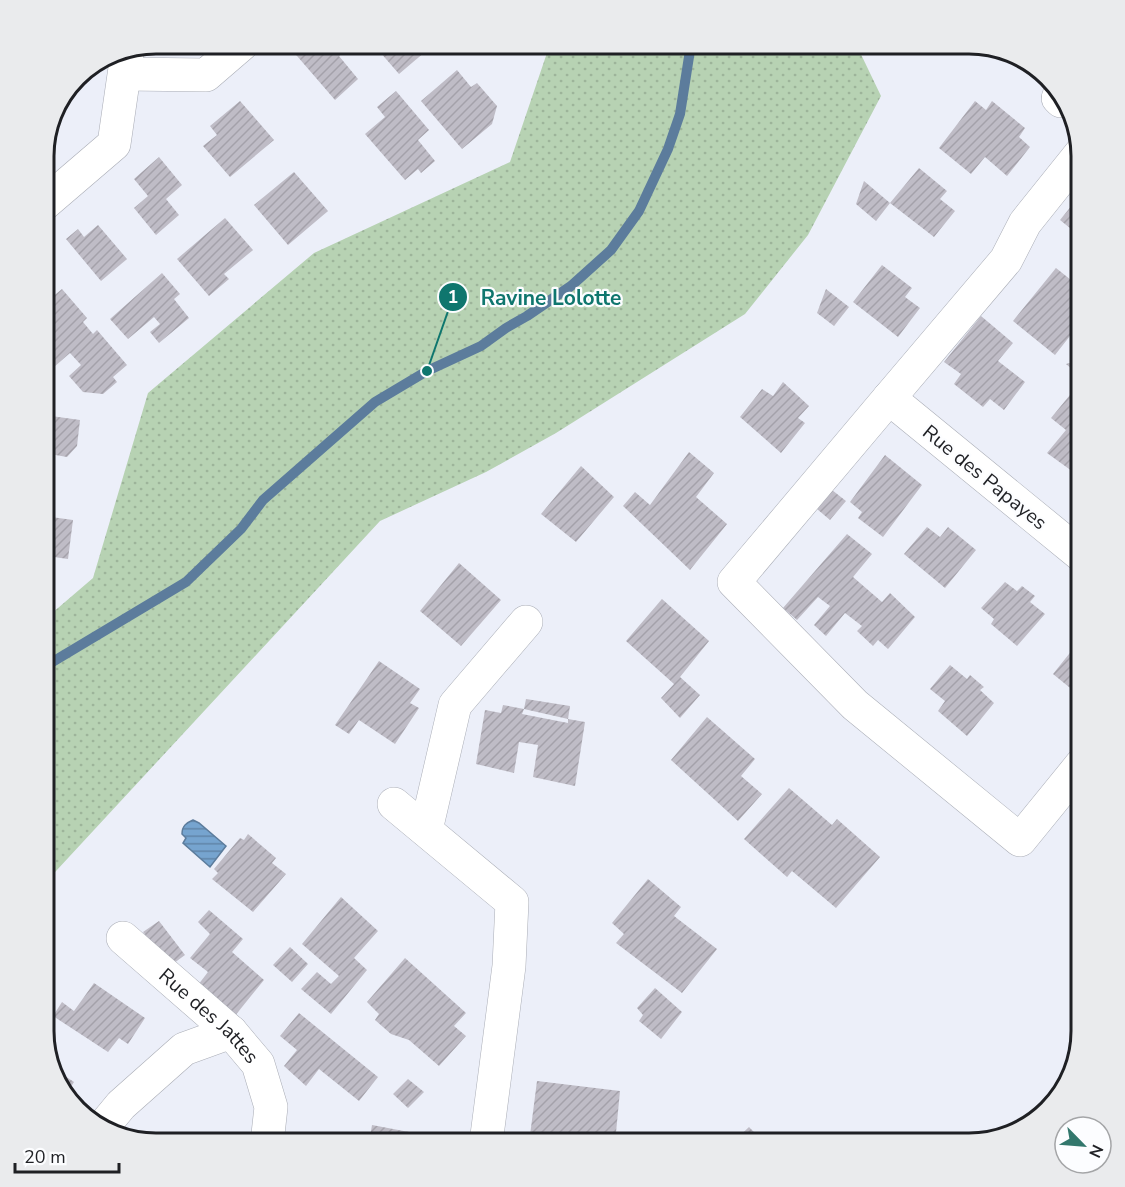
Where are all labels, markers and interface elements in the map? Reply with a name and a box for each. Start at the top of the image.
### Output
callout: Ravine Lolotte [438,278,633,317]
text: Ravine Lolotte [481,284,621,312]
text: 1 [448,285,458,309]
street label: Rue des Papayes [917,419,1053,536]
street label: Rue des Jattes [153,962,265,1069]
north arrow [1053,1115,1113,1175]
scale bar [15,1136,118,1174]
text: N [1083,1141,1108,1161]
text: 20 m [24,1145,66,1169]

